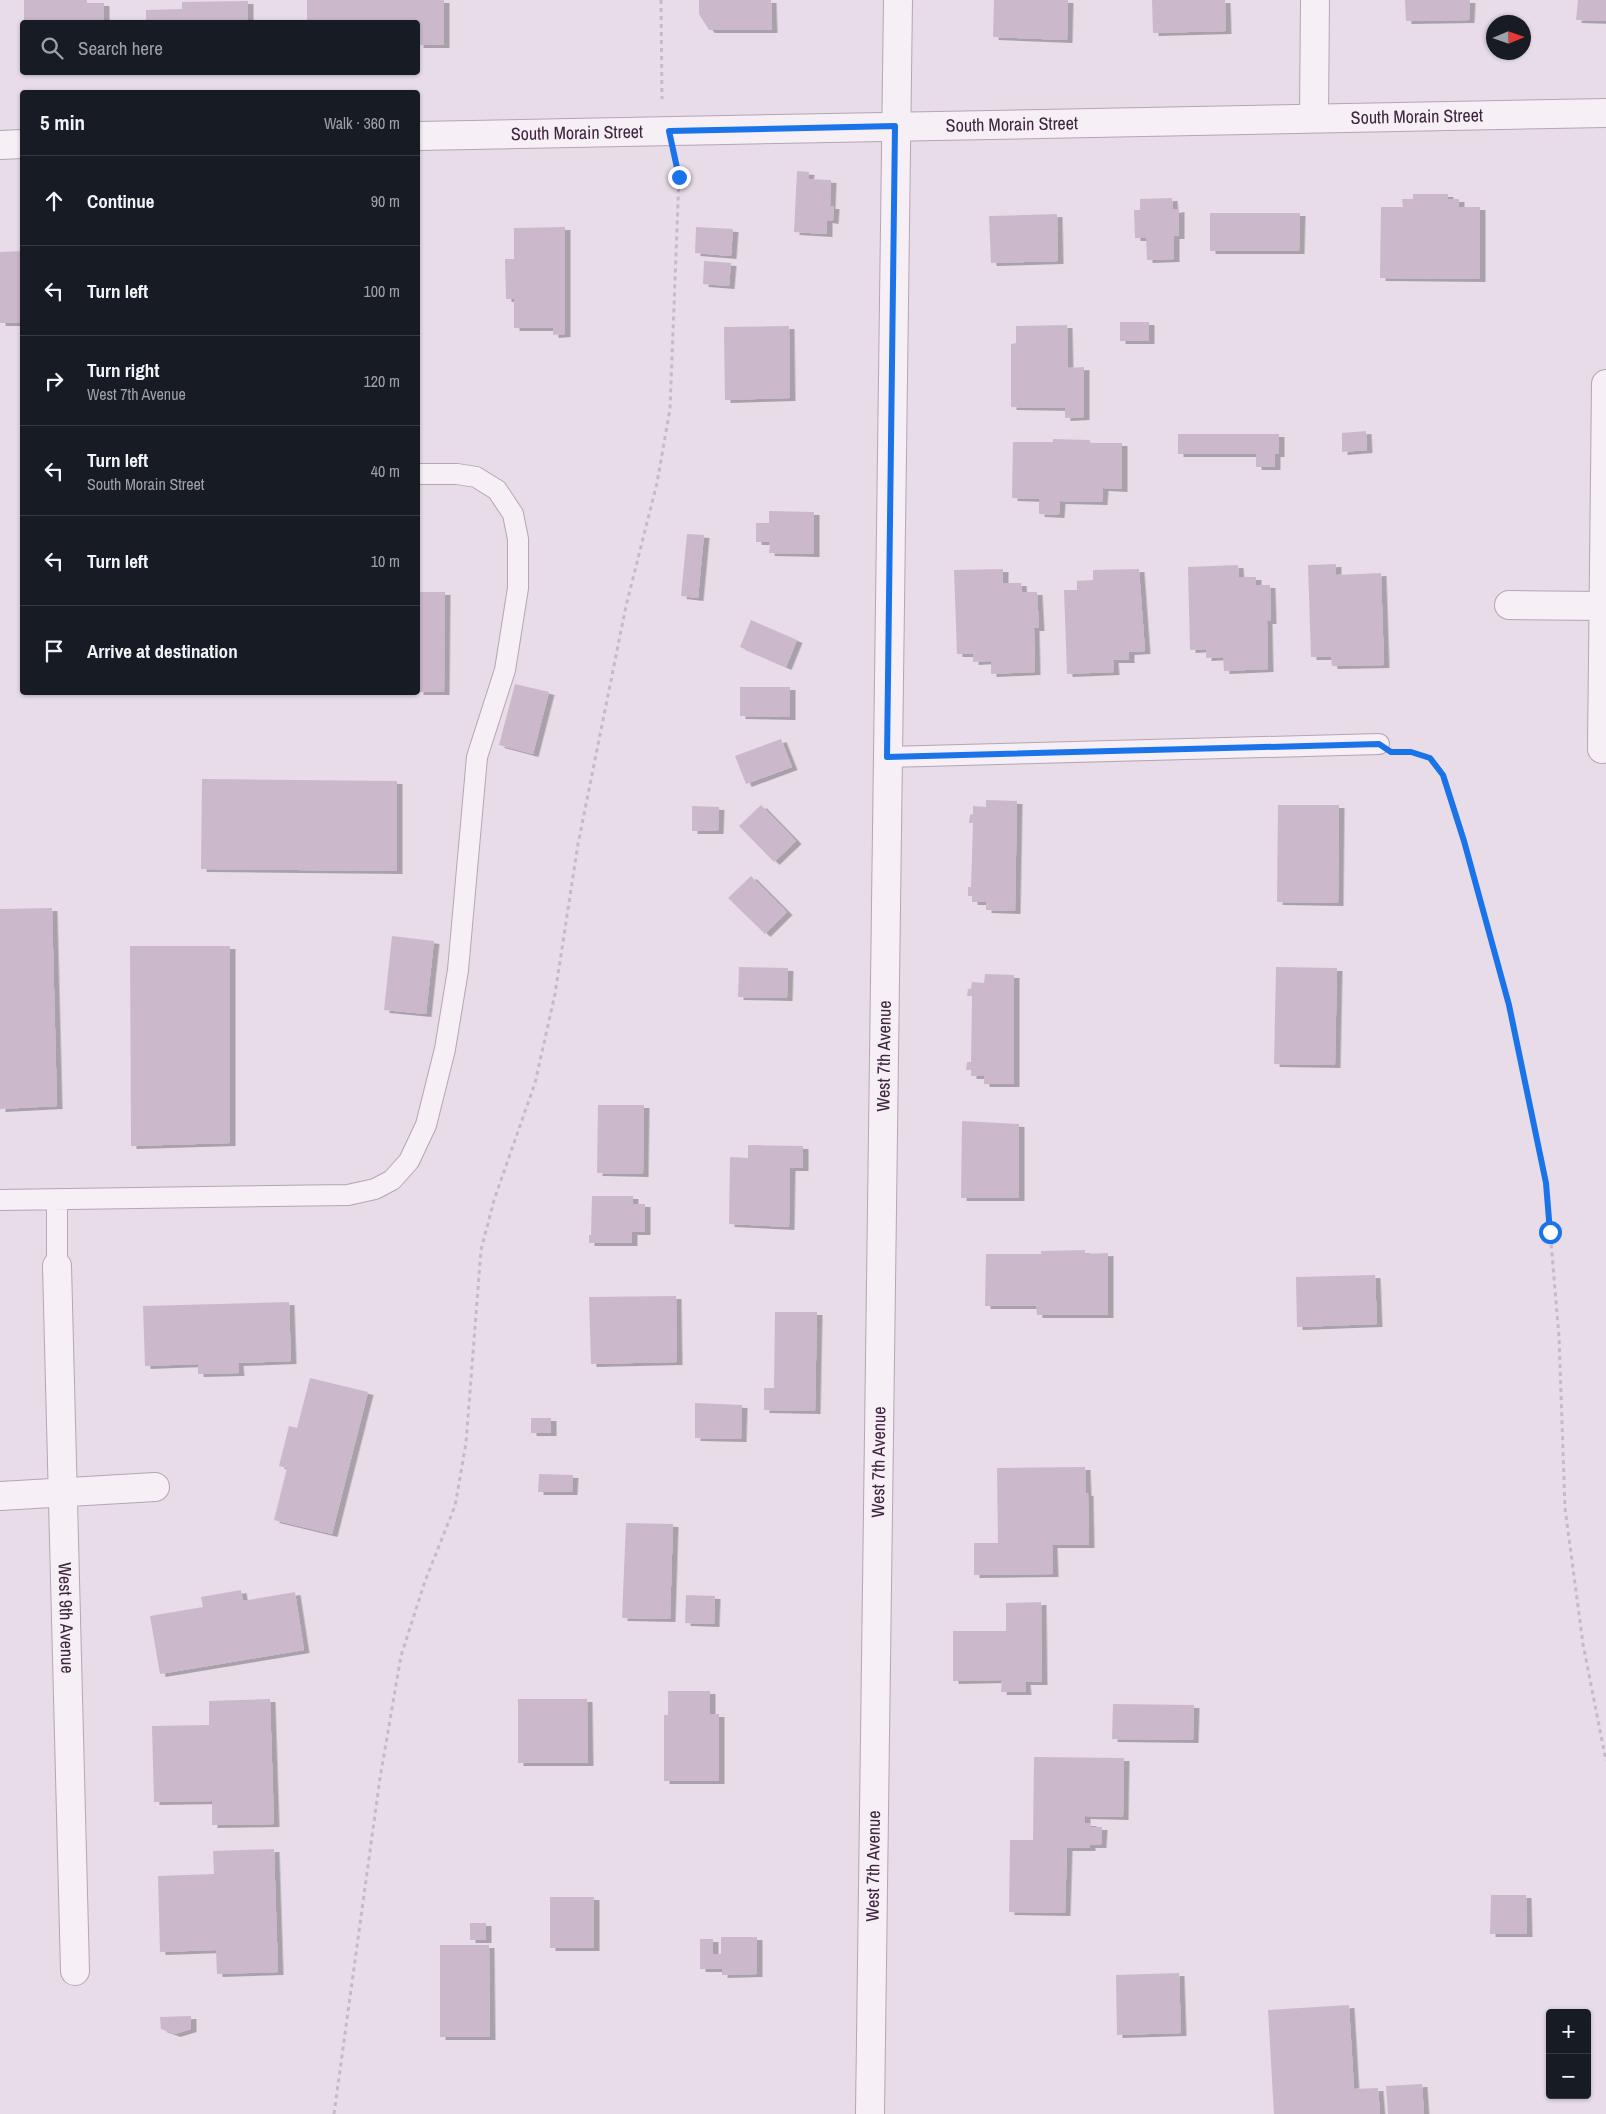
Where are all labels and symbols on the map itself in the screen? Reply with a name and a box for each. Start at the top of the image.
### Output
north arrow [1486,15,1531,60]
street label: South Morain Street [1350,102,1483,130]
street label: South Morain Street [946,110,1078,138]
street label: South Morain Street [511,119,643,146]
route end [668,166,691,189]
street label: West 7th Avenue [870,1000,897,1112]
route start [1539,1221,1562,1244]
street label: West 7th Avenue [865,1406,891,1518]
street label: West 9th Avenue [53,1562,80,1674]
street label: West 7th Avenue [860,1810,886,1922]

